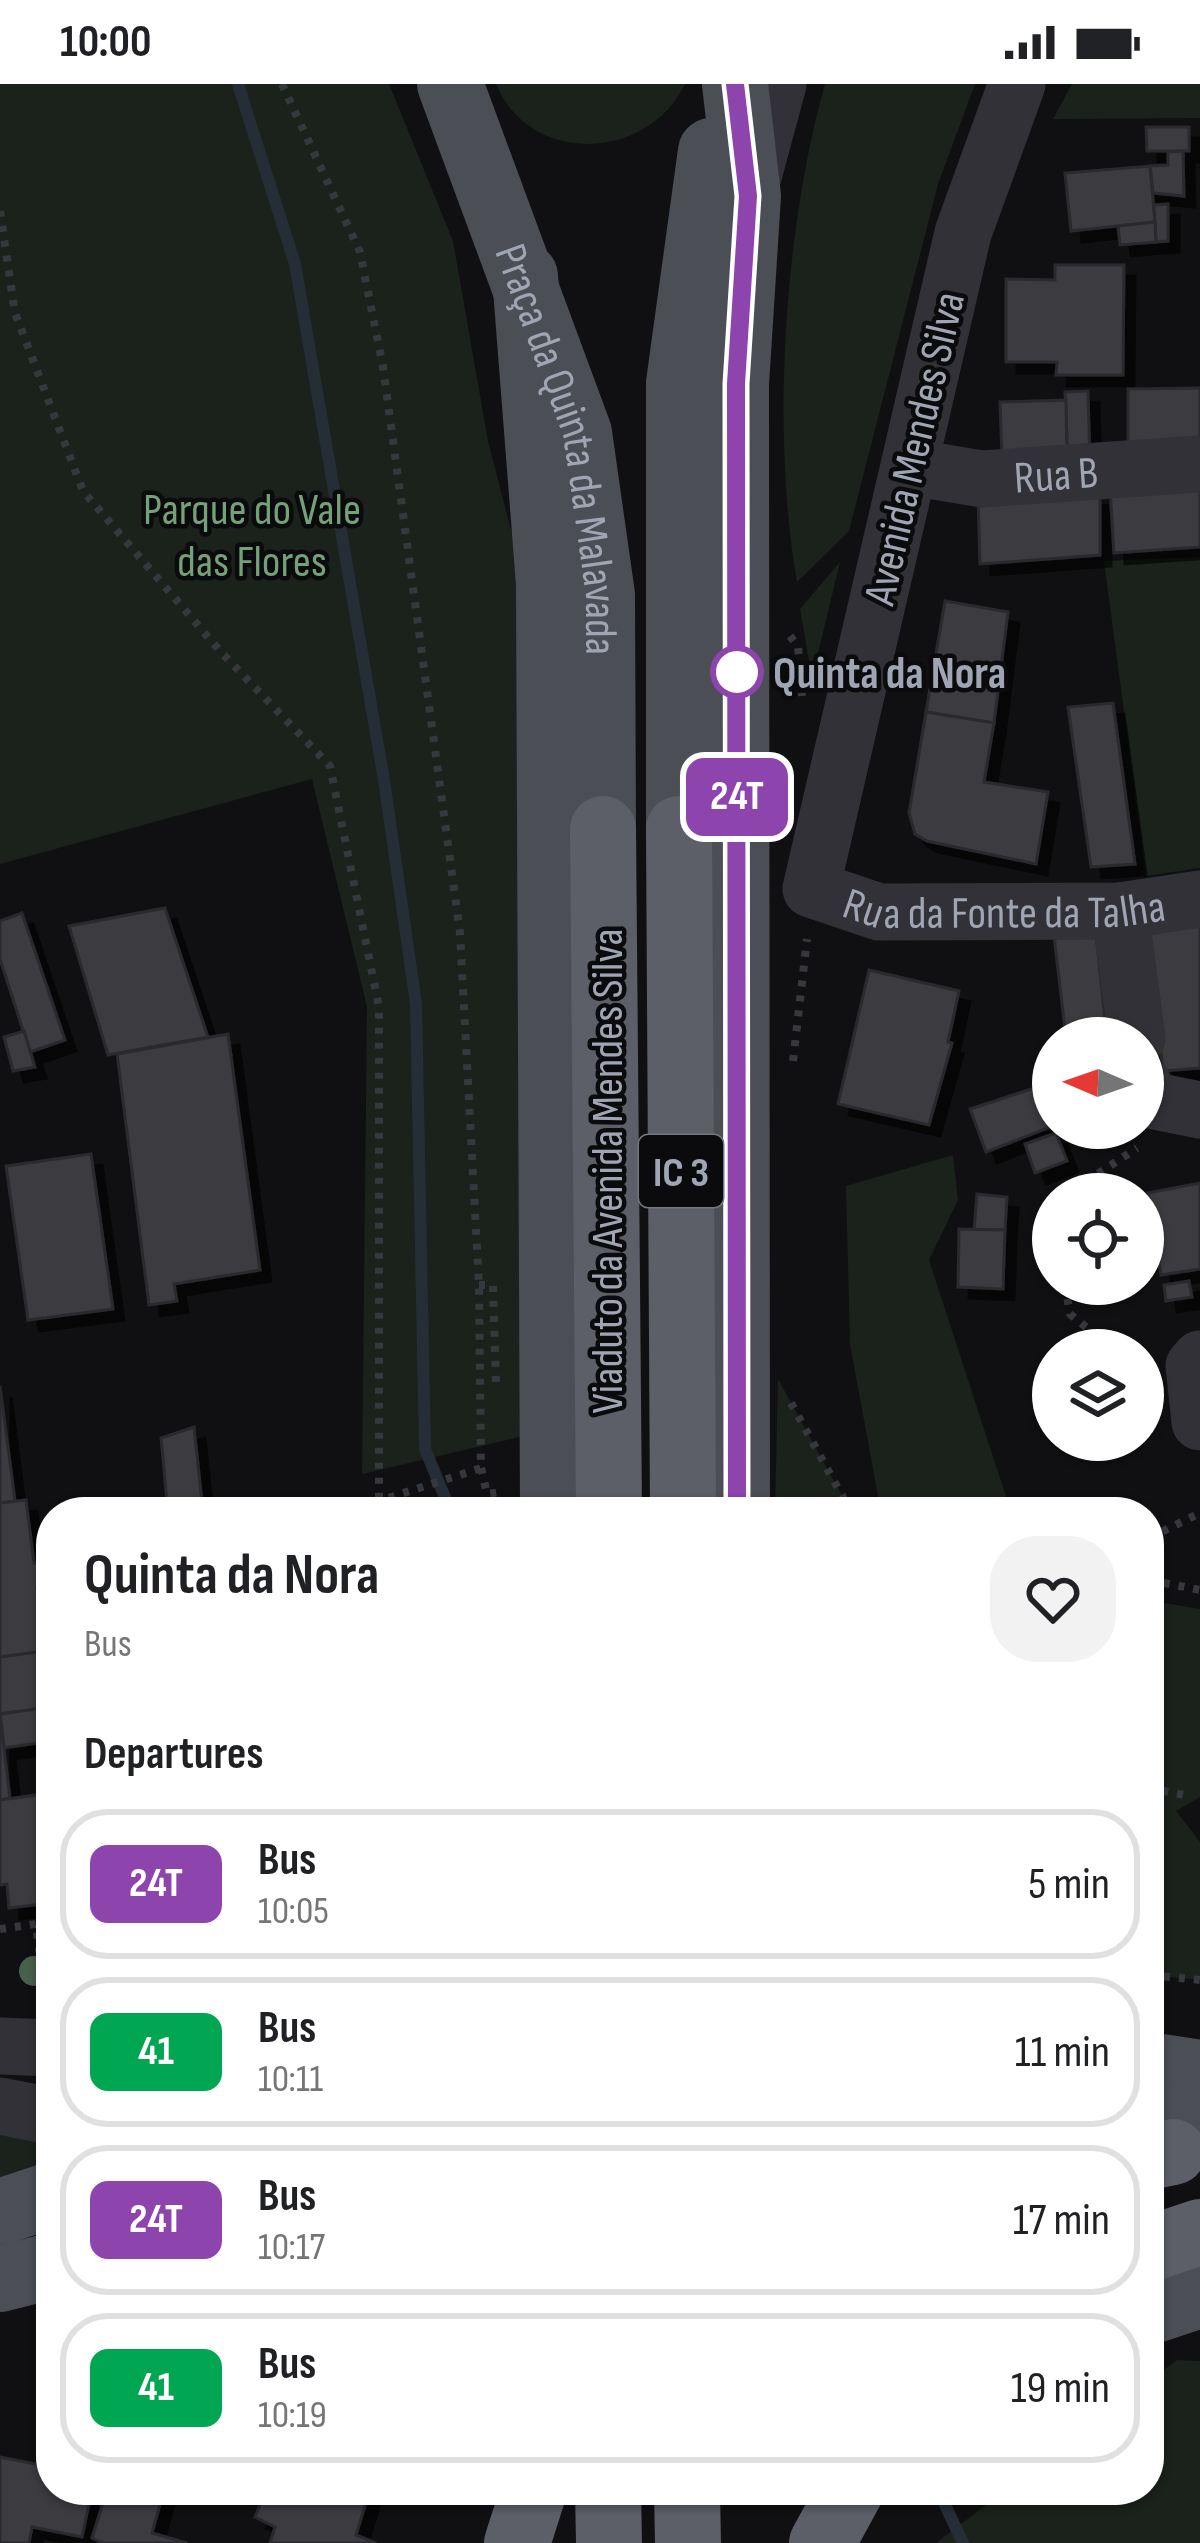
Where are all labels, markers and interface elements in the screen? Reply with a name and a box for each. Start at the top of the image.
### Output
text: 10:00 [60,15,151,70]
street label: Praça da Quinta da Malavada [482,237,628,655]
street label: Avenida Mendes Silva [853,287,978,611]
street label: Rua B [1012,446,1100,507]
park label: Parque do Vale das Flores [143,483,361,590]
marker: Quinta da Nora [712,647,762,697]
place label: Quinta da Nora [773,647,1006,702]
line badge: 24T [668,758,806,836]
text: 24T [710,771,764,822]
street label: Rua da Fonte da Talha [836,877,1169,942]
street label: Viaduto da Avenida Mendes Silva [581,928,636,1414]
north arrow [1032,1017,1164,1149]
map controls [1032,1017,1164,1461]
road number: IC 3 [639,1135,723,1207]
button: locate [1032,1173,1164,1305]
button: layers [1032,1329,1164,1461]
button: heart [990,1536,1116,1662]
text: Quinta da Nora [84,1542,379,1610]
text: Bus [84,1621,132,1668]
text: Departures [84,1727,263,1782]
text: Bus [258,1833,316,1888]
text: 5 min [1028,1857,1110,1912]
text: 24T [129,1858,183,1909]
text: 10:05 [258,1888,329,1935]
text: Bus [258,2001,316,2056]
text: 11 min [1015,2025,1110,2080]
text: 41 [138,2026,174,2077]
text: 10:11 [258,2056,323,2103]
text: Bus [258,2169,316,2224]
text: 17 min [1013,2193,1110,2248]
text: 24T [129,2194,183,2245]
text: 10:17 [258,2224,325,2271]
text: Bus [258,2337,316,2392]
text: 19 min [1011,2361,1110,2416]
text: 41 [138,2362,174,2413]
text: 10:19 [258,2392,327,2439]

